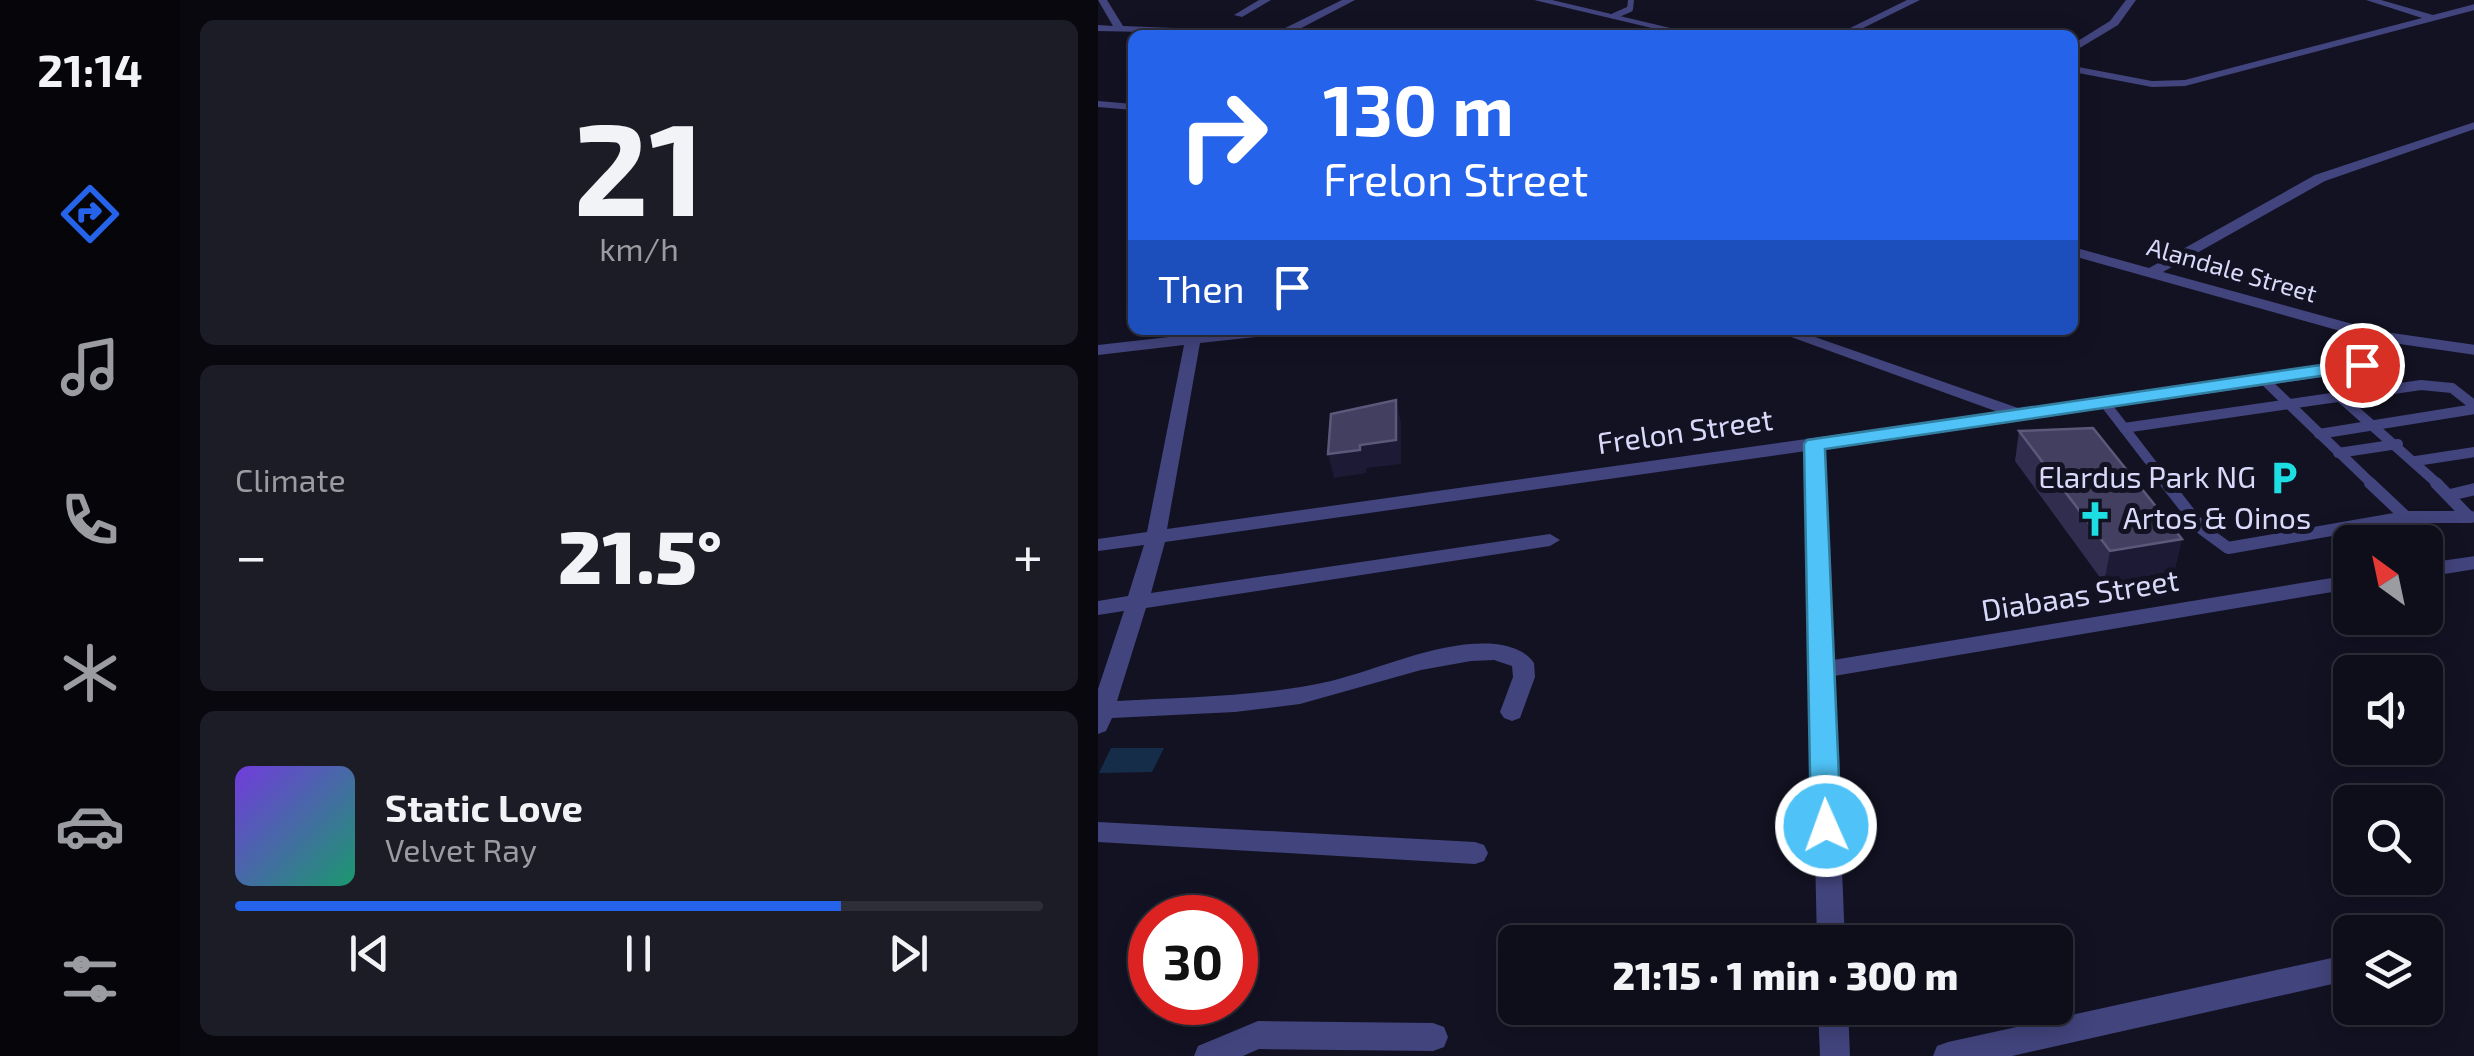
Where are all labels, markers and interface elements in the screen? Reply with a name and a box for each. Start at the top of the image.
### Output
text: 21:14 [37,42,143,96]
text: 130 m [1323,66,1514,150]
icon: right [1158,70,1288,200]
text: 21 [573,86,705,242]
text: Frelon Street [1323,151,1588,205]
icon: directions [55,179,125,249]
text: km/h [599,229,679,267]
street label: Alandale Street [2144,230,2321,308]
icon: arrive [1265,260,1320,315]
text: Then [1158,265,1245,311]
pin [2320,323,2405,408]
icon: music [55,332,125,402]
icon: arrive [2335,338,2390,393]
street label: Frelon Street [1595,400,1775,460]
place label: Elardus Park NG [2038,458,2256,494]
parking icon: Elardus Park NG [2265,459,2303,497]
text: Climate [235,460,346,498]
icon: phone [55,485,125,555]
place label: Artos & Oinos [2123,499,2311,535]
church icon: Artos & Oinos [2076,500,2114,538]
text: 21.5° [558,509,722,599]
text: − [235,521,267,587]
text: + [1013,521,1043,587]
north arrow [2333,525,2443,635]
map controls [2333,525,2443,1025]
street label: Diabaas Street [1979,561,2181,627]
icon: climate [55,638,125,708]
button: sound [2333,655,2443,765]
position arrow [1774,774,1878,878]
text: Static Love [385,784,583,830]
button: search [2333,785,2443,895]
icon: car [55,791,125,861]
text: Velvet Ray [385,830,537,868]
speed limit sign: 30 [1128,895,1258,1025]
button: layers [2333,915,2443,1025]
icon: previous [342,926,397,981]
icon: pause [611,926,666,981]
icon: next [881,926,936,981]
icon: filters [55,944,125,1014]
text: 21:15 · 1 min · 300 m [1613,952,1958,998]

